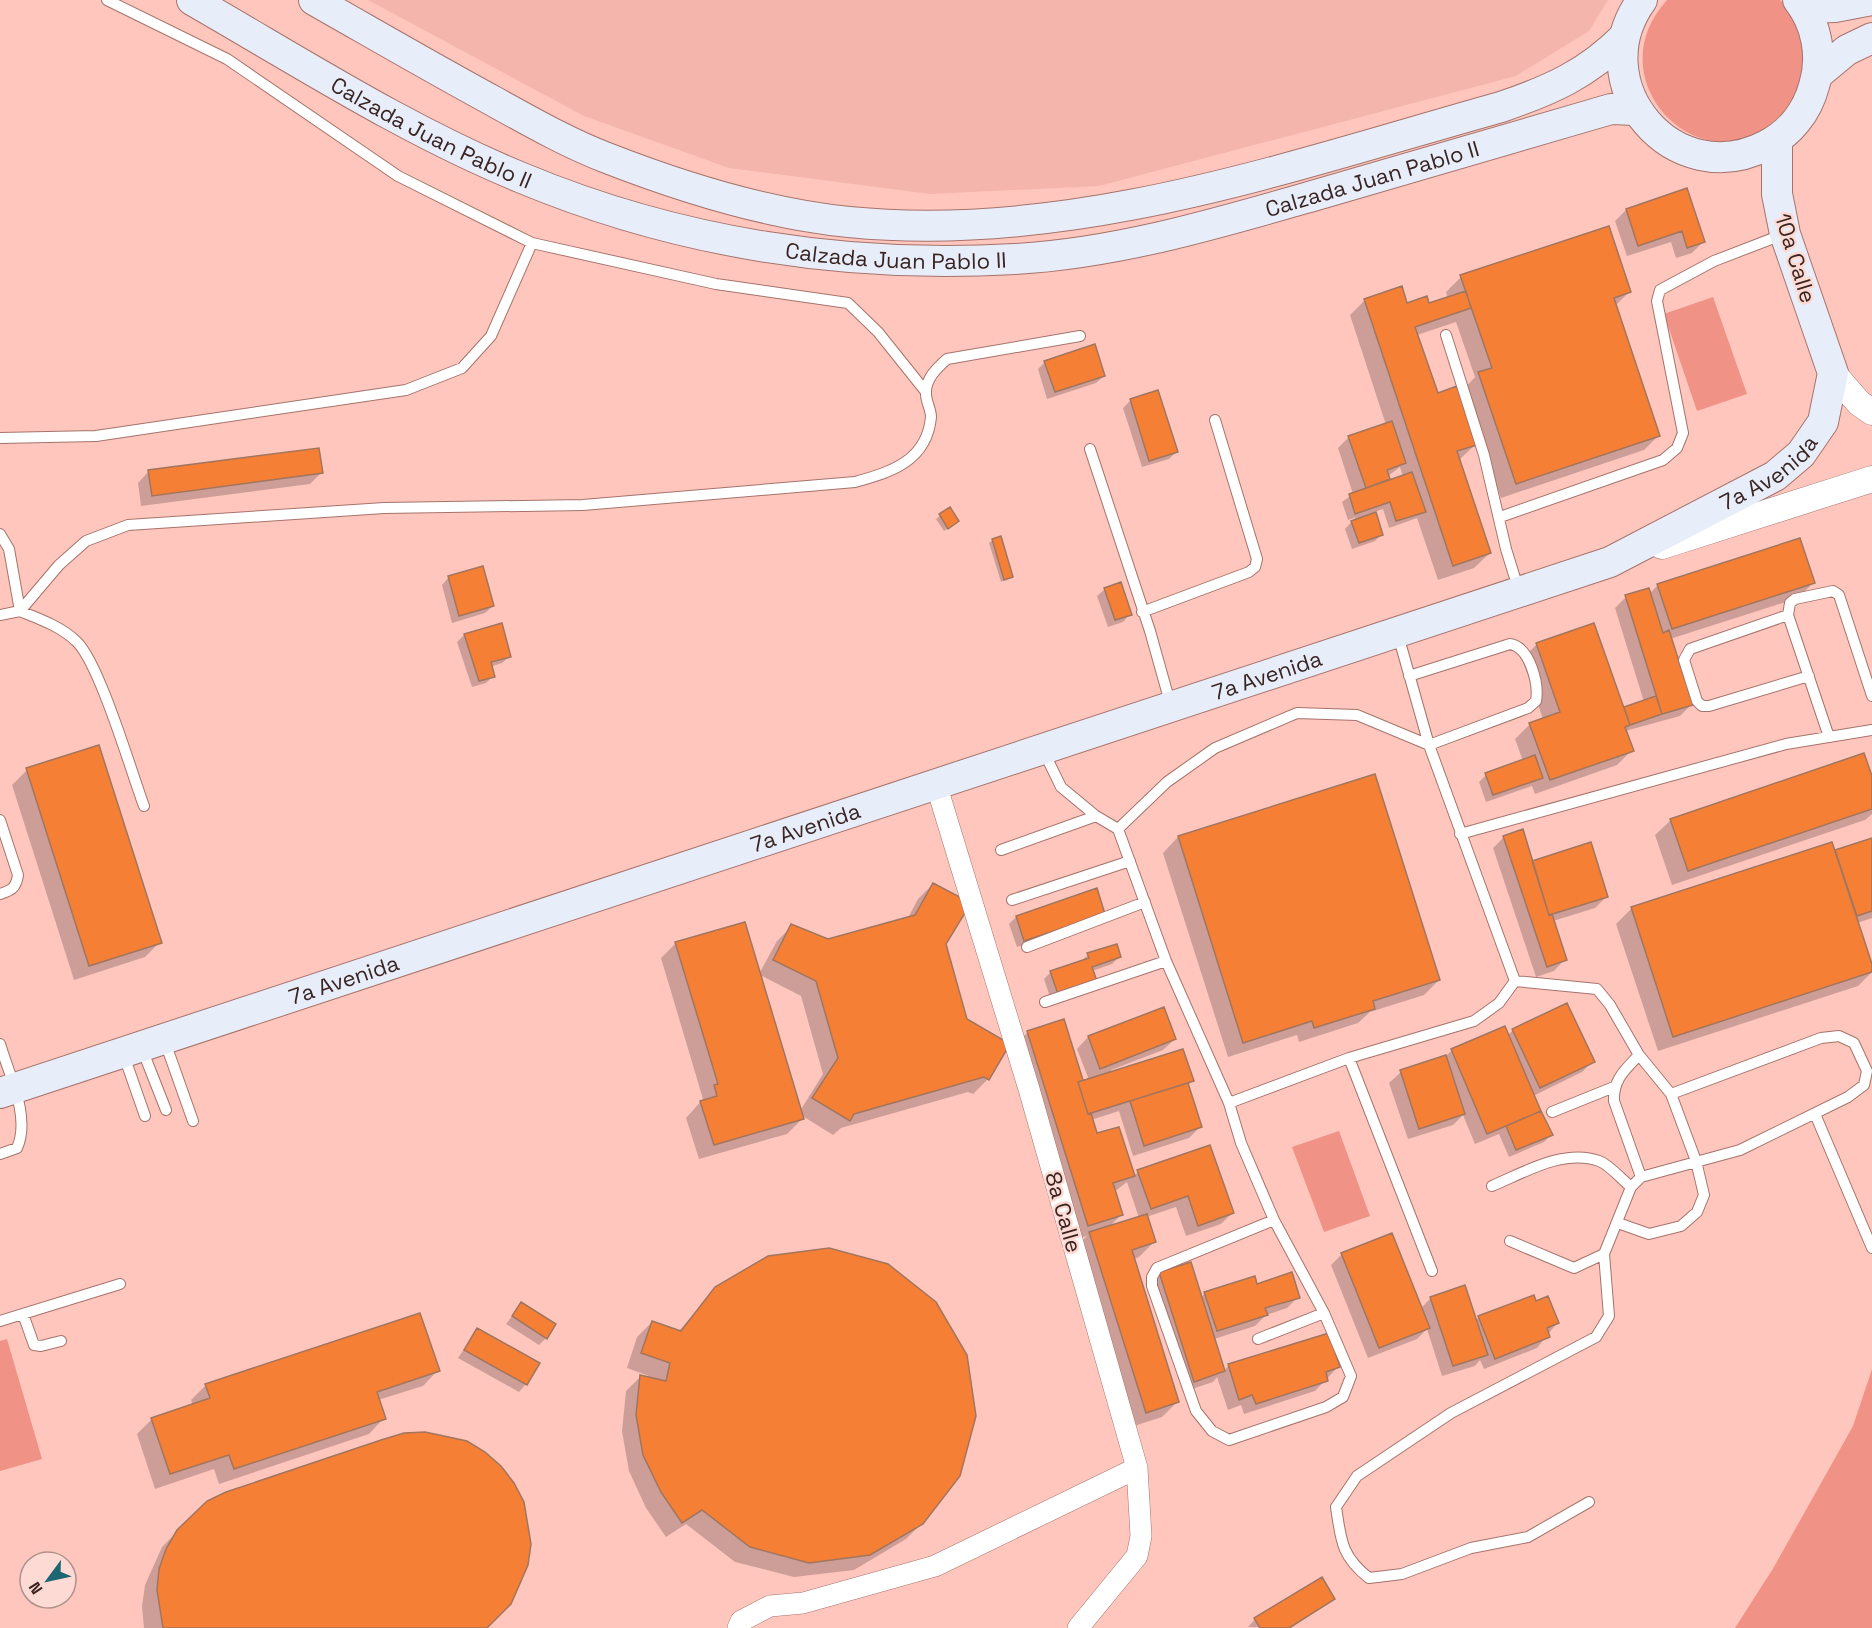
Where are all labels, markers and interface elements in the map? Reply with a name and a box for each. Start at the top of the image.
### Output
street label: Calzada Juan Pablo II [326,70,536,195]
street label: Calzada Juan Pablo II [1262,134,1482,223]
street label: 10a Calle [1769,210,1823,306]
street label: Calzada Juan Pablo II [784,236,1007,275]
street label: 7a Avenida [1715,430,1824,516]
street label: 7a Avenida [1208,644,1326,706]
street label: 7a Avenida [747,796,864,859]
street label: 7a Avenida [285,948,403,1011]
street label: 8a Calle [1039,1168,1089,1256]
north arrow [18,1550,78,1610]
text: N [24,1578,48,1598]

